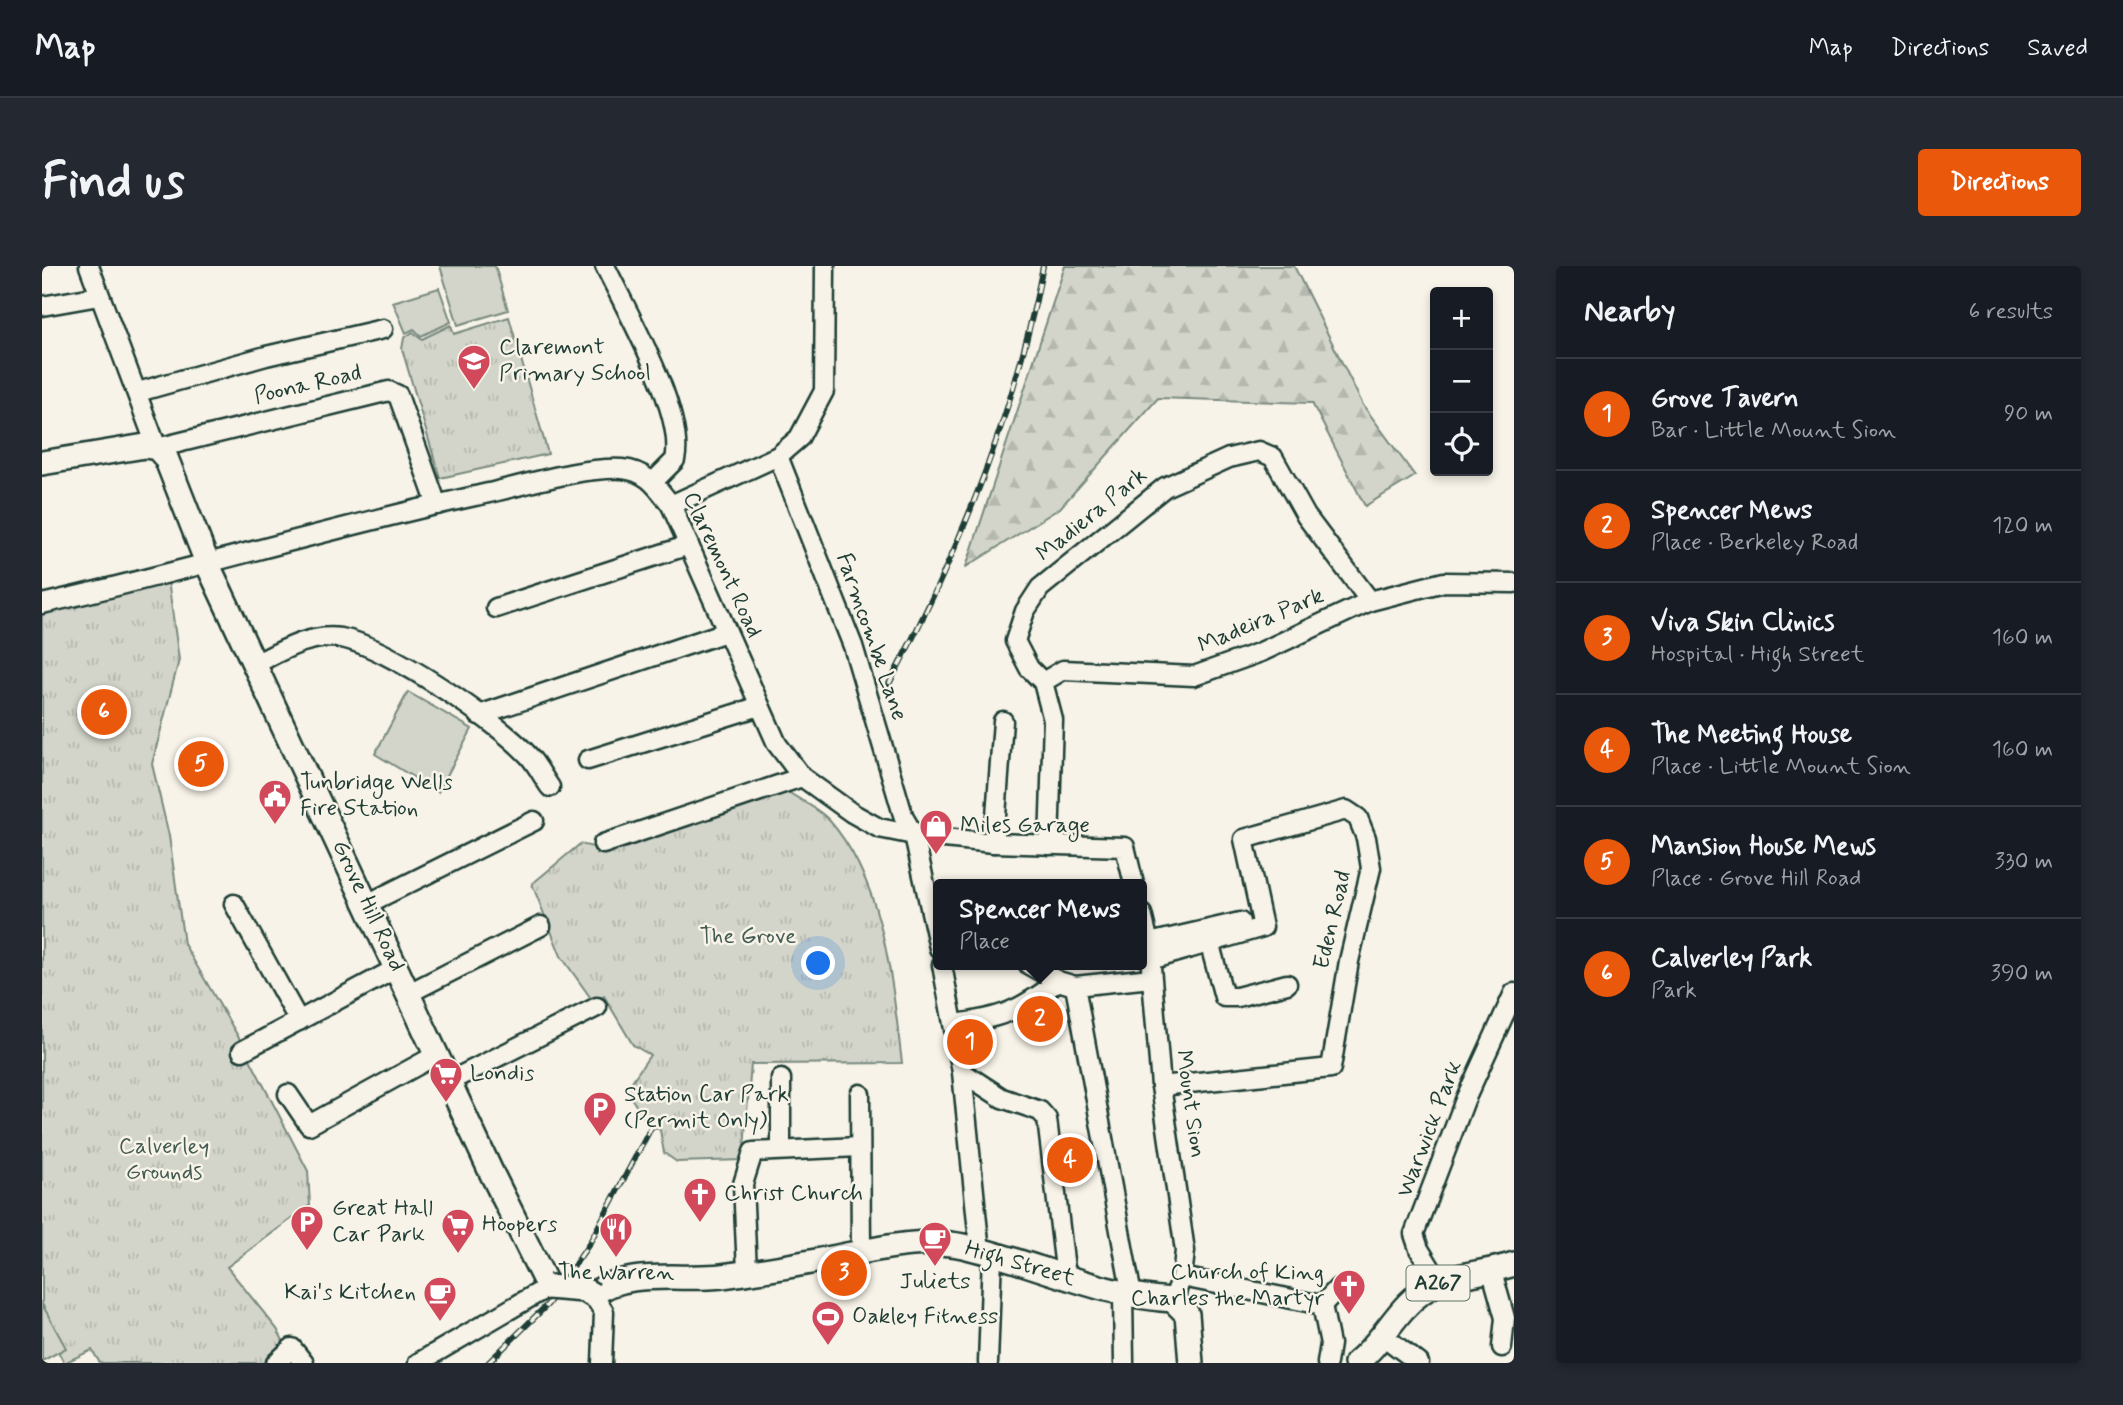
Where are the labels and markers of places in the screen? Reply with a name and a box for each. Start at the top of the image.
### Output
place label: Claremont Primary School [499,333,651,389]
school or university icon: Claremont Primary School [455,342,493,391]
pin: 6 [81,686,127,738]
pin: 5 [178,738,224,790]
place label: Tunbridge Wells Fire Station [300,768,453,824]
public building icon: Tunbridge Wells Fire Station [256,777,294,826]
shop icon: Miles Garage [917,807,955,856]
place label: Miles Garage [960,811,1090,843]
pin: 2 [1017,993,1063,1045]
pin: 1 [947,1016,993,1068]
supermarket icon: Londis [427,1055,465,1104]
place label: Londis [470,1059,534,1089]
place label: Station Car Park (Permit Only) [624,1080,789,1136]
parking icon: Station Car Park (Permit Only) [581,1089,619,1138]
pin: 4 [1047,1134,1093,1186]
church icon: Christ Church [681,1175,719,1224]
place label: Christ Church [724,1179,863,1209]
place label: Great Hall Car Park [332,1194,433,1250]
parking icon: Great Hall Car Park [288,1203,326,1252]
supermarket icon: Hoopers [439,1206,477,1255]
place label: Hoopers [482,1210,557,1240]
restaurant icon: The Warren [597,1210,635,1259]
cafe icon: Juliets [916,1219,954,1268]
pin: 3 [821,1247,867,1299]
place label: The Warren [558,1258,674,1288]
place label: Church of King Charles the Martyr [1131,1258,1324,1314]
place label: Juliets [900,1267,970,1297]
church icon: Church of King Charles the Martyr [1330,1267,1368,1316]
cafe icon: Kai's Kitchen [421,1274,459,1323]
place label: Kai's Kitchen [284,1278,416,1308]
sports icon: Oakley Fitness [809,1298,847,1347]
place label: Oakley Fitness [852,1302,998,1332]

